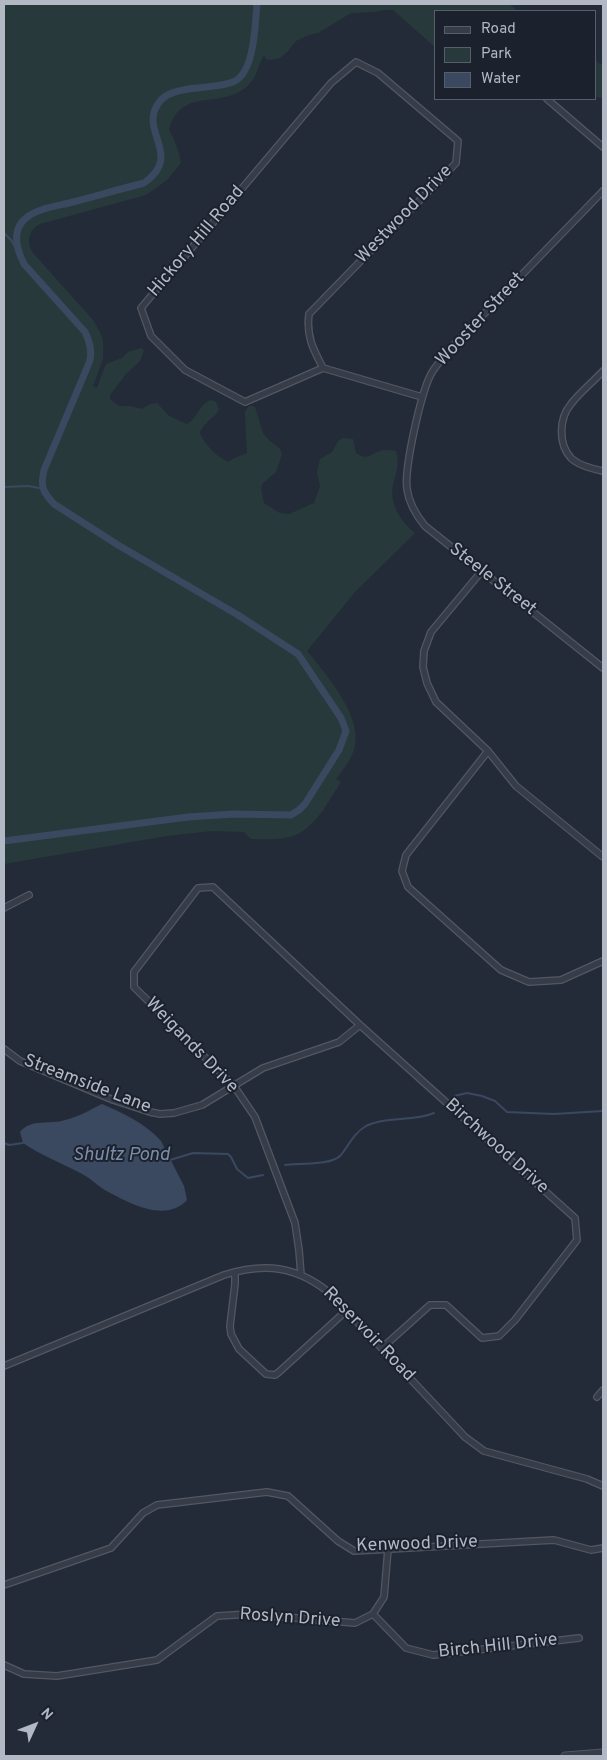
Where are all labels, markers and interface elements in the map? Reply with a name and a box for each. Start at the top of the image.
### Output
legend [434,10,597,100]
text: Road [481,20,516,39]
text: Park [481,45,512,64]
text: Water [481,70,520,89]
street label: Westwood Drive [352,161,458,269]
street label: Hickory Hill Road [144,182,250,302]
street label: Wooster Street [432,269,530,371]
street label: Steele Street [444,539,540,621]
street label: Weigands Drive [140,994,242,1098]
street label: Streamside Lane [20,1051,154,1119]
street label: Birchwood Drive [440,1095,552,1199]
water label: Shultz Pond [72,1145,170,1167]
street label: Reservoir Road [318,1283,418,1387]
street label: Kenwood Drive [356,1532,478,1558]
street label: Roslyn Drive [239,1605,341,1633]
street label: Birch Hill Drive [437,1630,559,1664]
north arrow [10,1700,60,1750]
text: N [37,1705,56,1724]

